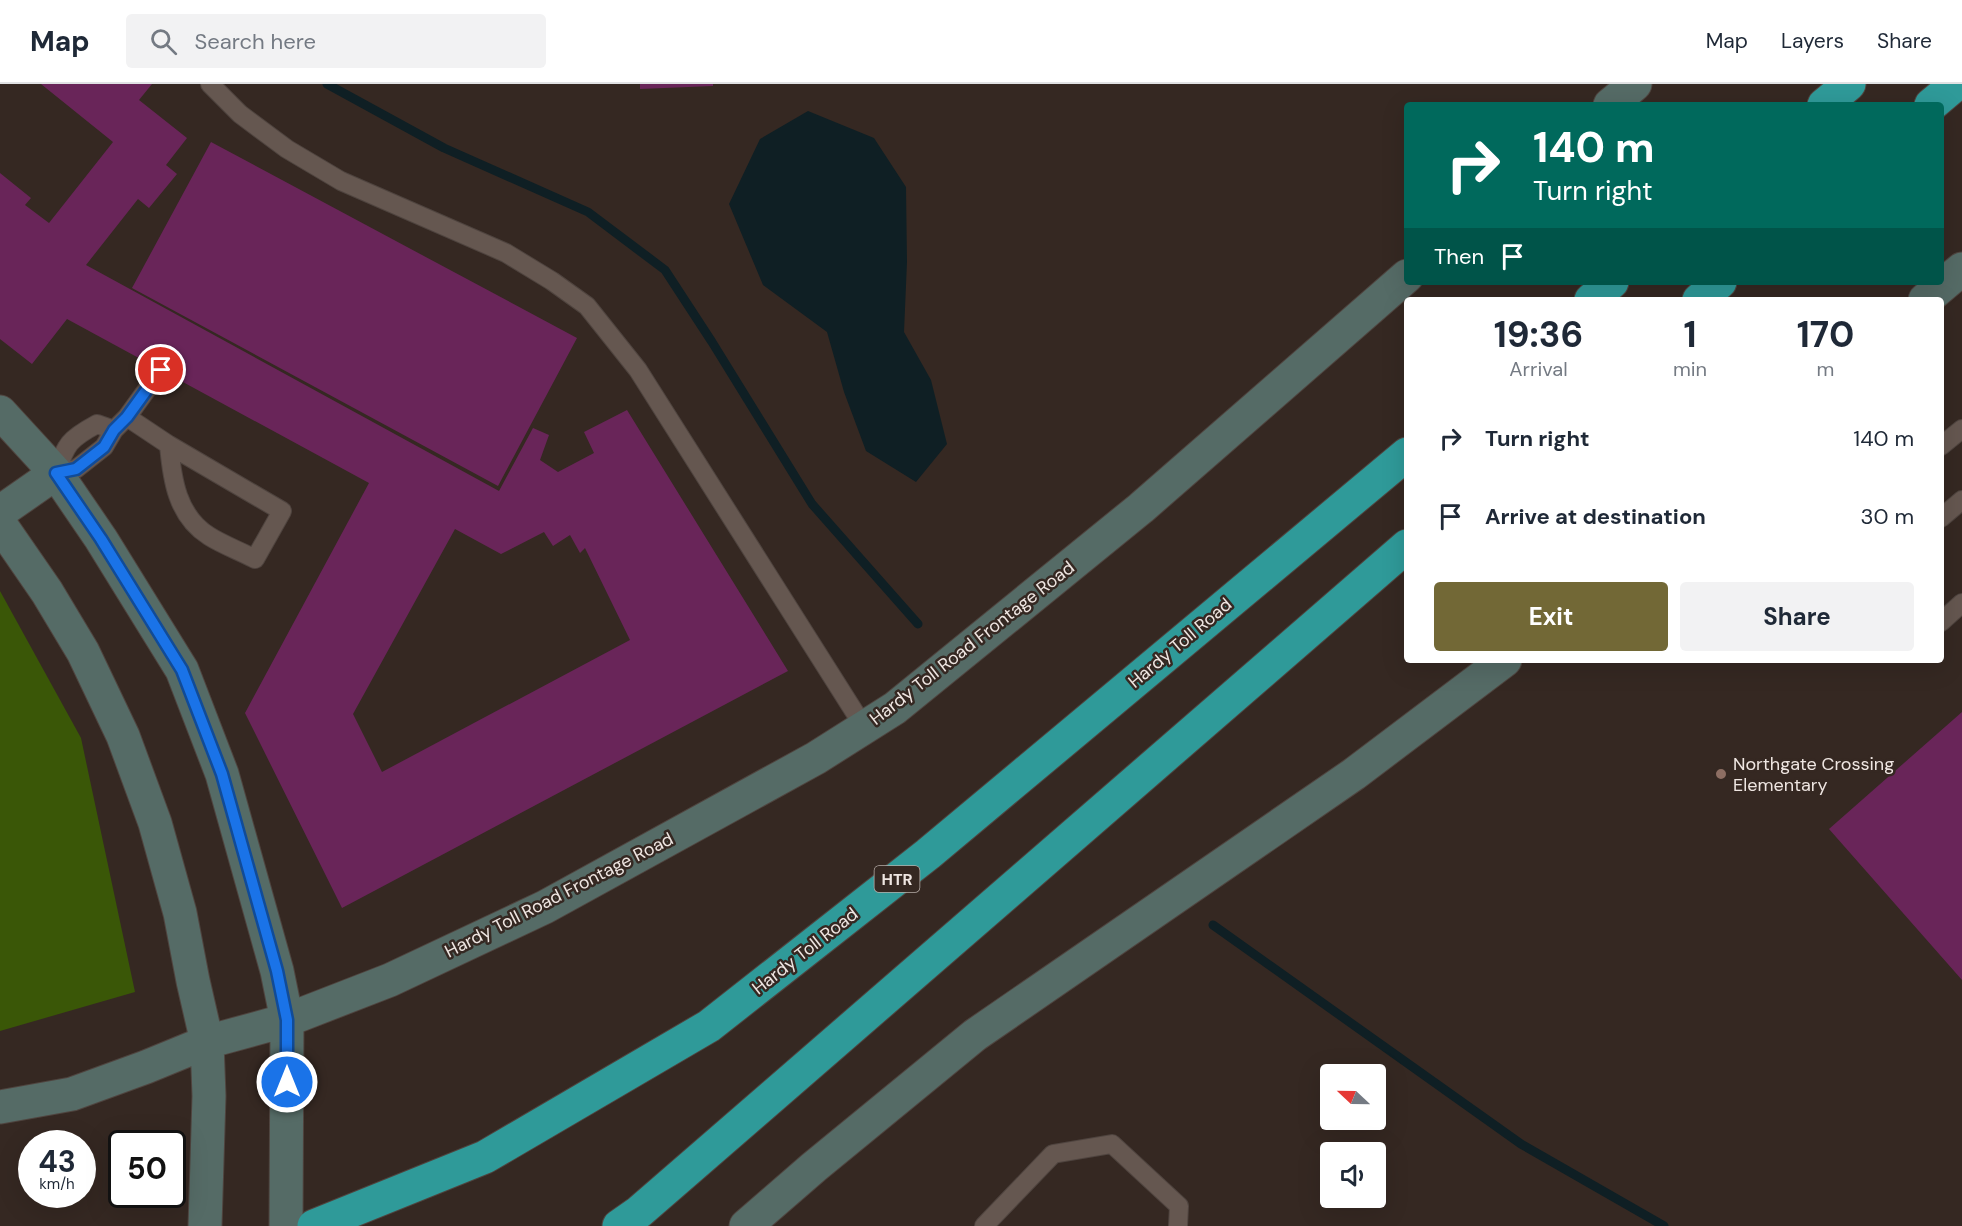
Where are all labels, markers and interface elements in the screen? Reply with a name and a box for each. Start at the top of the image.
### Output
search box [126,14,546,68]
text: Map [30,23,90,60]
icon: search [147,25,180,58]
text: Search here [195,27,316,56]
text: Map [1706,27,1748,55]
text: Layers [1781,27,1844,55]
text: Share [1877,27,1932,55]
text: 140 m [1533,120,1655,175]
icon: right [1434,126,1512,204]
text: Turn right [1533,173,1653,208]
icon: arrive [1496,240,1529,273]
text: Then [1434,242,1484,271]
text: 19:36 [1494,311,1583,358]
text: 1 [1683,311,1697,358]
text: 170 [1797,311,1854,358]
pin [135,344,186,395]
icon: arrive [144,353,177,386]
text: Arrival [1509,356,1568,382]
text: min [1673,356,1707,382]
text: m [1817,356,1834,382]
icon: right [1434,422,1467,455]
text: Turn right [1485,424,1590,453]
text: 140 m [1853,424,1914,453]
icon: arrive [1434,500,1467,533]
text: Arrive at destination [1485,502,1706,531]
text: 30 m [1860,502,1914,531]
street label: Hardy Toll Road Frontage Road [865,556,1079,730]
button: Exit [1434,582,1668,651]
button: Share [1680,582,1914,651]
street label: Hardy Toll Road [1123,593,1237,693]
place label: Northgate Crossing Elementary [1733,752,1894,797]
marker: Northgate Crossing Elementary [1714,767,1728,781]
street label: Hardy Toll Road Frontage Road [441,827,677,963]
road number: HTR [874,866,920,892]
street label: Hardy Toll Road [747,902,863,1000]
position arrow [255,1050,319,1114]
north arrow [1320,1064,1386,1130]
map controls [1320,1064,1386,1208]
speed limit sign: 50 [108,1130,186,1208]
text: 43 [38,1142,76,1181]
button: sound [1320,1142,1386,1208]
text: km/h [39,1174,75,1194]

